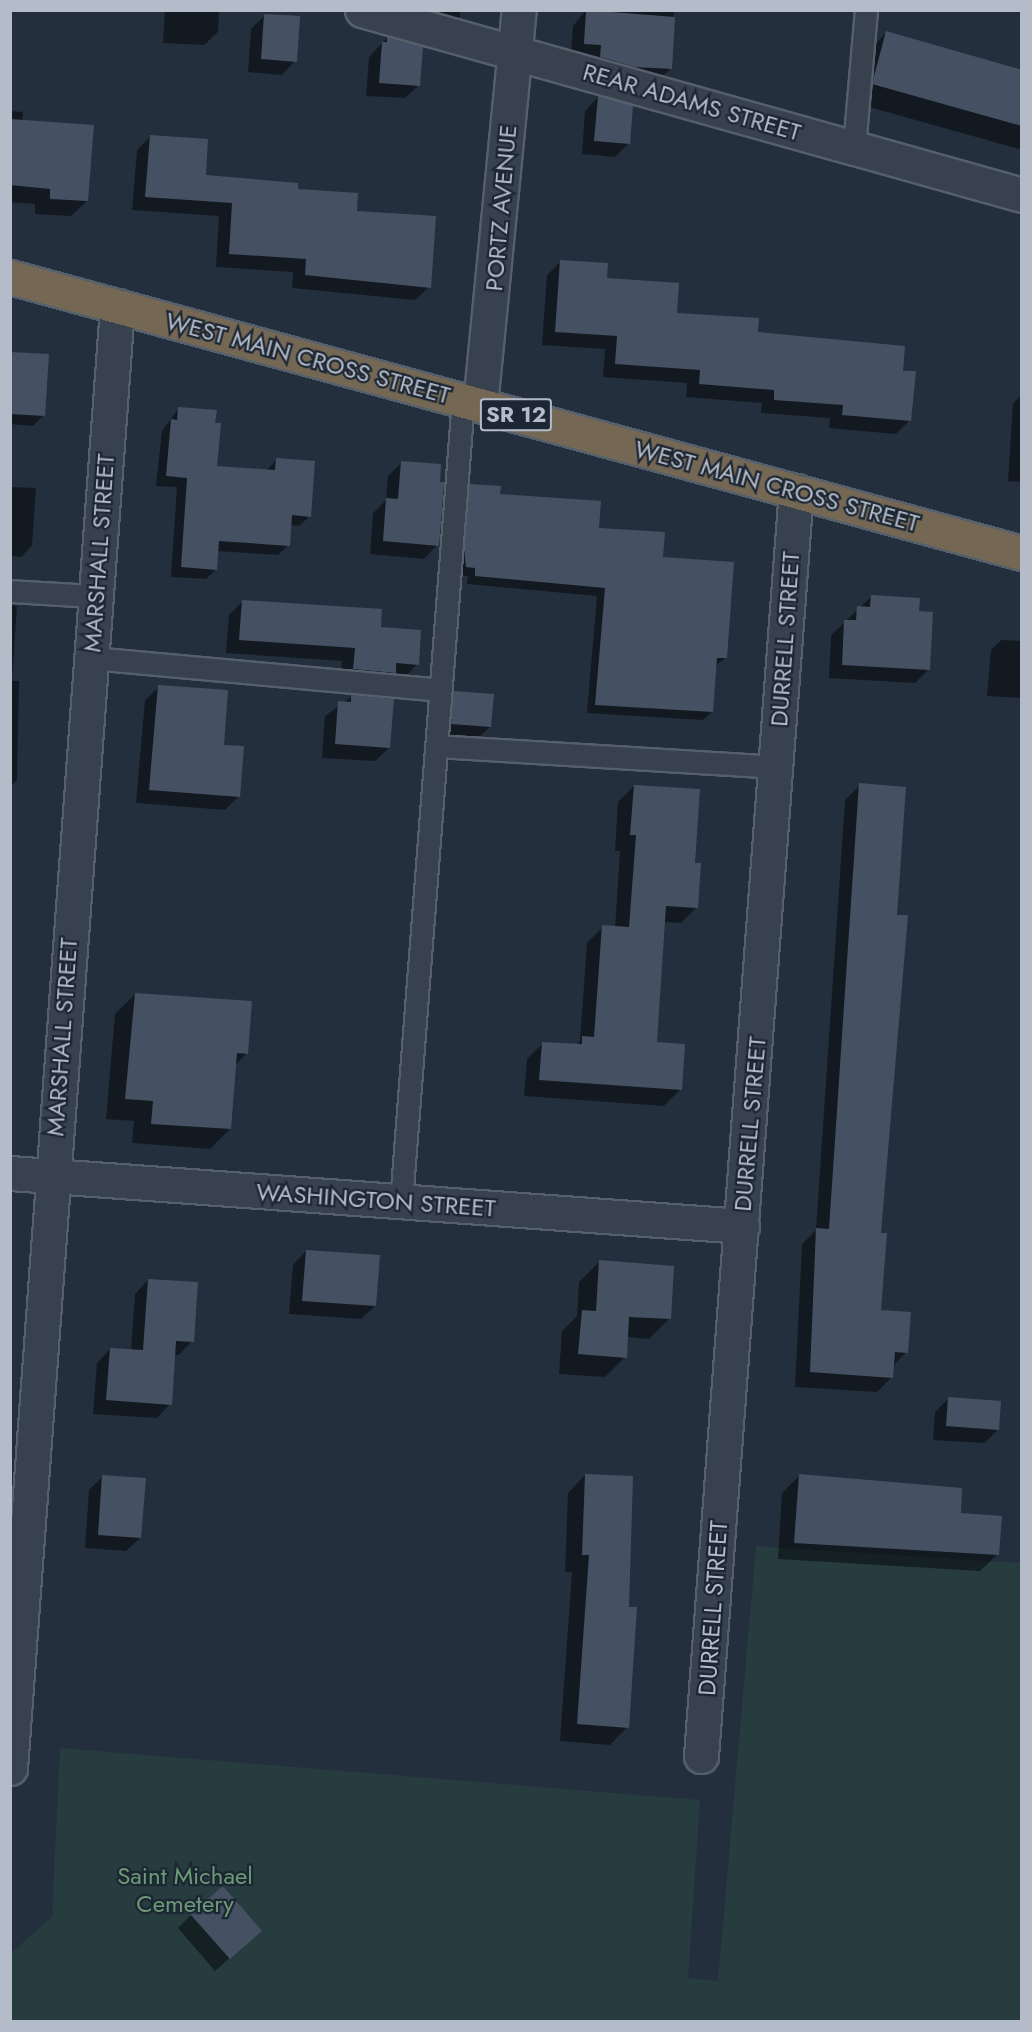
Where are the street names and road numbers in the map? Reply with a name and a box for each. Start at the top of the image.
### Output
street label: REAR ADAMS STREET [580,57,804,147]
street label: PORTZ AVENUE [479,124,523,292]
street label: WEST MAIN CROSS STREET [163,306,453,410]
road number: SR 12 [478,396,554,434]
street label: WEST MAIN CROSS STREET [632,434,922,538]
street label: MARSHALL STREET [78,453,120,653]
street label: DURRELL STREET [765,550,805,728]
street label: MARSHALL STREET [41,937,83,1137]
street label: DURRELL STREET [728,1035,772,1213]
street label: WASHINGTON STREET [255,1177,497,1223]
street label: DURRELL STREET [693,1519,733,1697]

